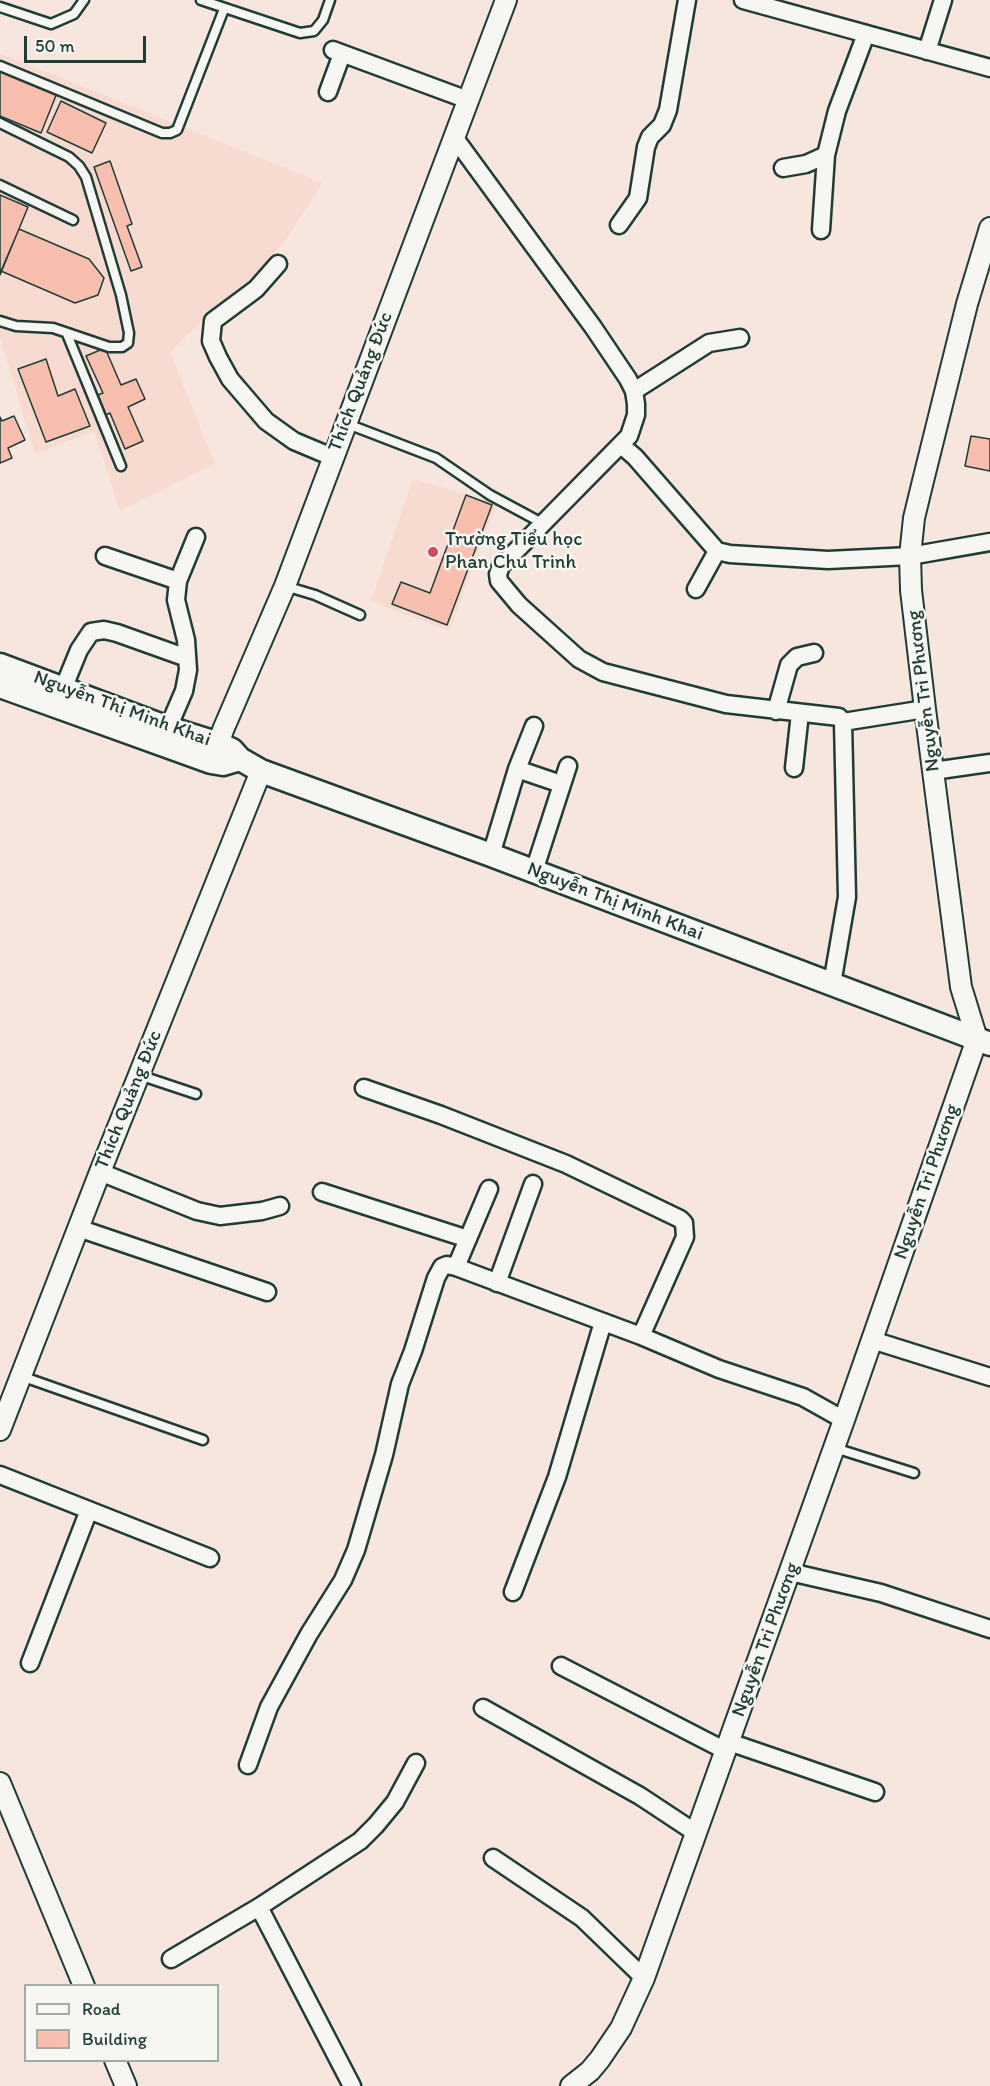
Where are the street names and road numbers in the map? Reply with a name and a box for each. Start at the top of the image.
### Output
street label: Thích Quảng Đức [323,309,399,455]
street label: Nguyễn Tri Phương [902,609,946,773]
street label: Nguyễn Thị Minh Khai [30,666,214,752]
street label: Nguyễn Thị Minh Khai [523,857,707,947]
street label: Thích Quảng Đức [90,1027,168,1173]
street label: Nguyễn Tri Phương [889,1101,965,1263]
street label: Nguyễn Tri Phương [727,1560,805,1720]

